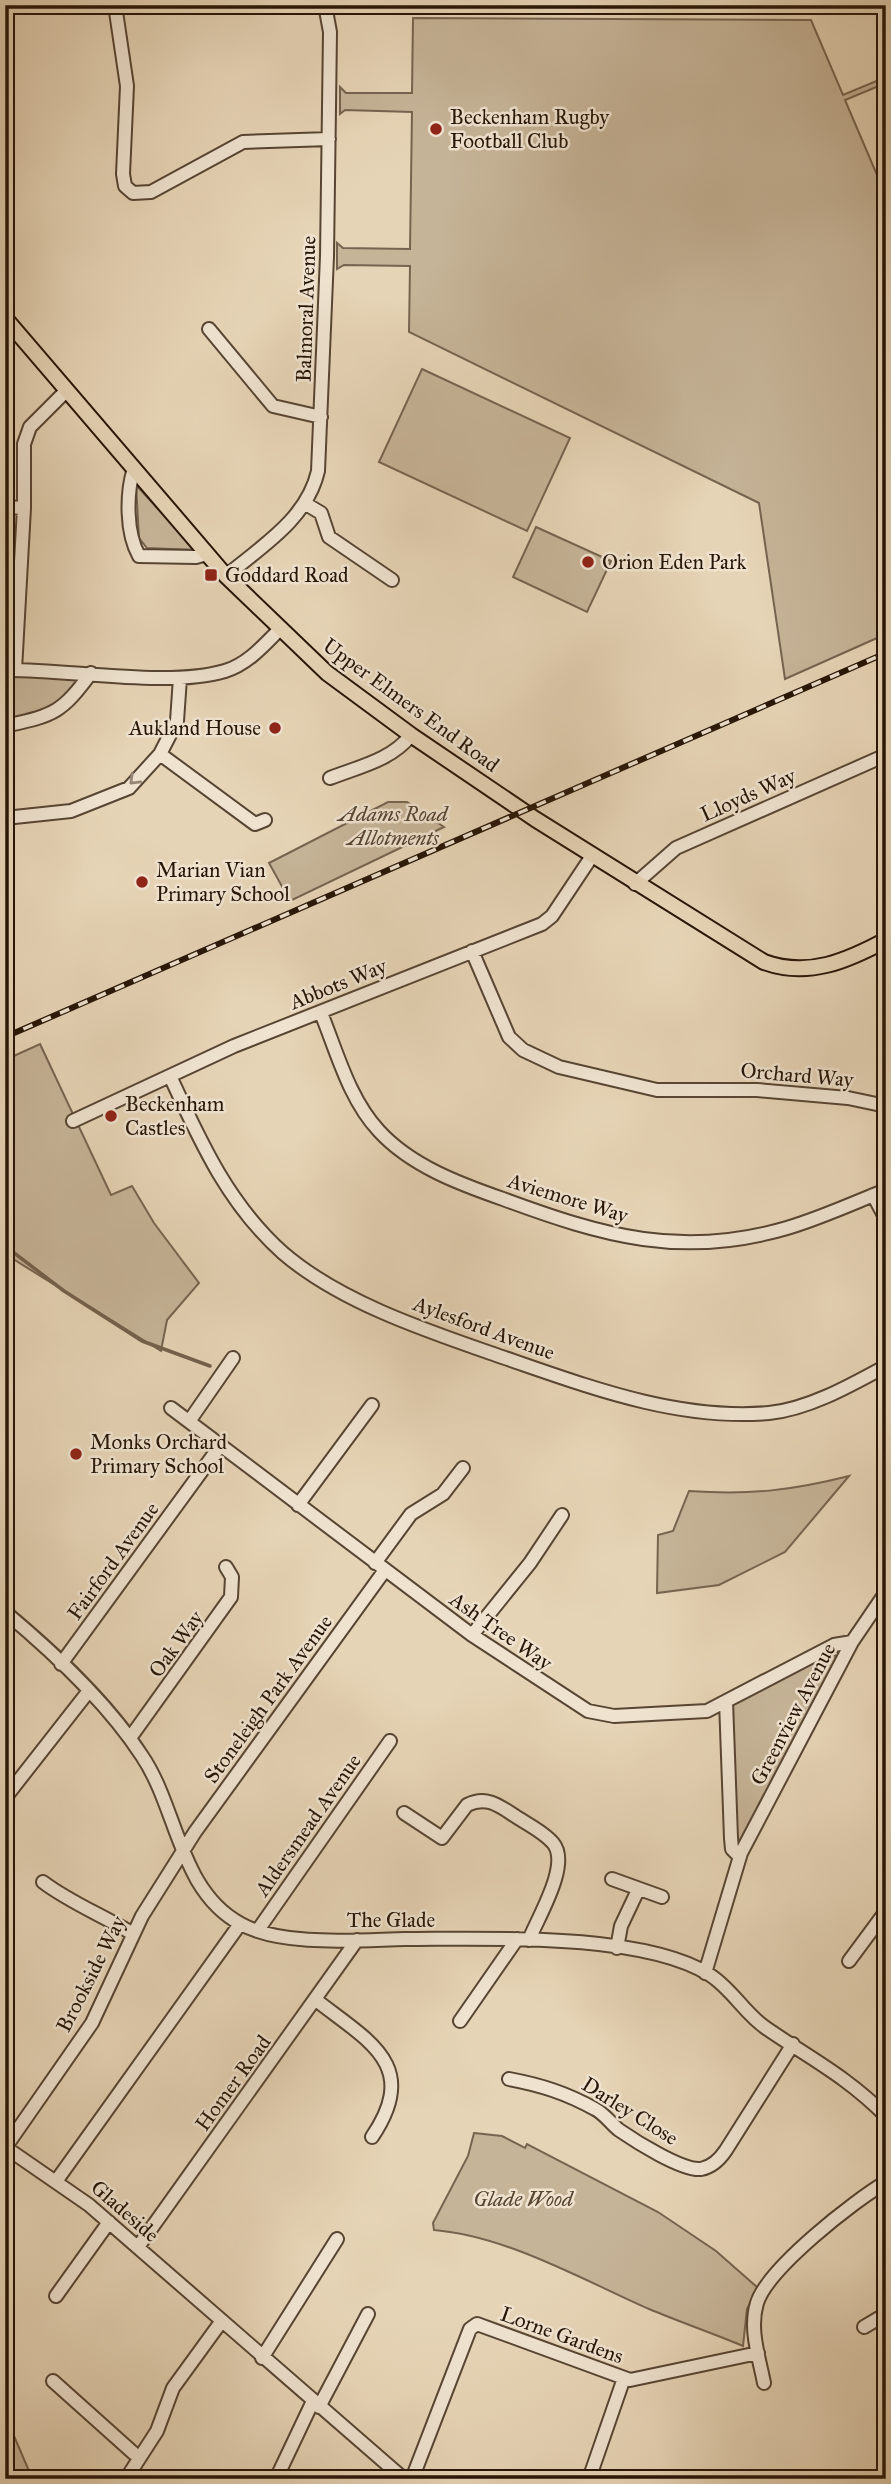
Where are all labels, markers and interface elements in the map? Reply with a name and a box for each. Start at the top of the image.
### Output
place label: Beckenham Rugby Football Club [450,104,610,154]
marker: Beckenham Rugby Football Club [428,121,444,137]
street label: Balmoral Avenue [290,235,322,383]
place label: Orion Eden Park [602,549,747,575]
marker: Orion Eden Park [580,554,596,570]
place label: Goddard Road [225,562,349,588]
marker: Goddard Road [203,567,219,583]
street label: Upper Elmers End Road [318,632,505,778]
place label: Aukland House [128,715,261,741]
marker: Aukland House [267,720,283,736]
street label: Lloyds Way [696,762,801,828]
one-way arrow [130,772,143,785]
park label: Adams Road Allotments [336,801,450,851]
place label: Marian Vian Primary School [156,857,290,907]
marker: Marian Vian Primary School [134,874,150,890]
street label: Abbots Way [285,952,391,1016]
street label: Orchard Way [739,1057,856,1093]
place label: Beckenham Castles [125,1091,225,1141]
marker: Beckenham Castles [103,1108,119,1124]
street label: Aviemore Way [504,1167,632,1229]
street label: Aylesford Avenue [409,1290,559,1366]
place label: Monks Orchard Primary School [90,1429,227,1479]
marker: Monks Orchard Primary School [68,1446,84,1462]
street label: Fairford Avenue [62,1497,165,1625]
street label: Ash Tree Way [444,1586,558,1676]
street label: Oak Way [143,1604,210,1683]
street label: Stoneleigh Park Avenue [198,1609,338,1788]
street label: Greenview Avenue [745,1638,842,1790]
street label: Aldersmead Avenue [249,1749,367,1902]
street label: The Glade [347,1907,435,1933]
street label: Brookside Way [51,1910,132,2037]
street label: Homer Road [190,2030,277,2136]
street label: Darley Close [577,2071,683,2151]
street label: Gladeside [86,2174,165,2248]
park label: Glade Wood [473,2186,575,2212]
street label: Lorne Gardens [497,2301,627,2369]

